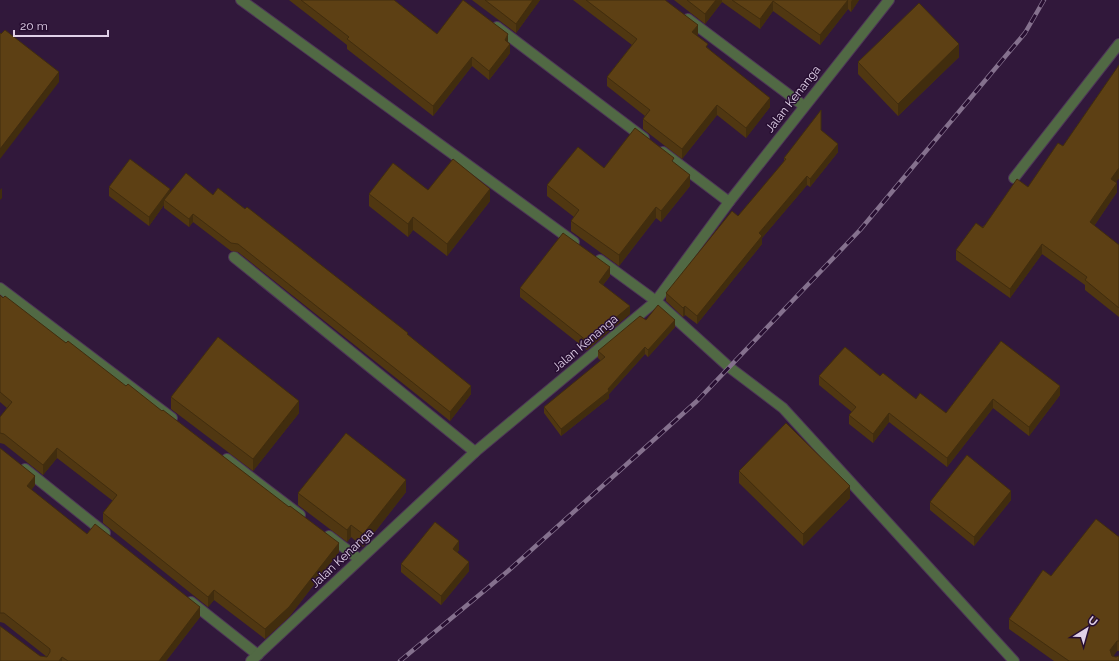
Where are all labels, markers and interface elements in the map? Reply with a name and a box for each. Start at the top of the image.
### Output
scale bar [14,12,108,38]
text: 20 m [20,19,48,33]
street label: Jalan Kenanga [763,63,823,135]
street label: Jalan Kenanga [549,312,621,374]
street label: Jalan Kenanga [308,525,376,591]
north arrow [1067,609,1107,649]
text: U [1086,614,1100,629]

